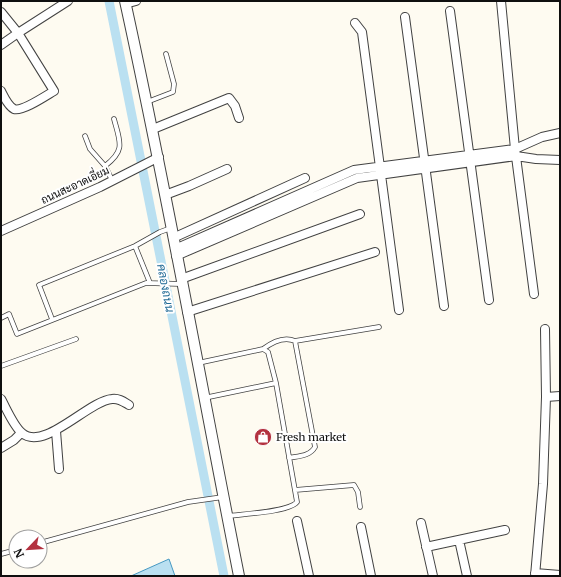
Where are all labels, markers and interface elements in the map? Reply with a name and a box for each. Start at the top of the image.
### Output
street label: ถนนสะอาดเอี่ยม [37,159,111,207]
water label: คลองถนน [154,263,178,314]
shop icon: Fresh market [253,427,273,447]
place label: Fresh market [276,430,347,444]
north arrow [8,529,48,569]
text: N [11,546,27,560]

